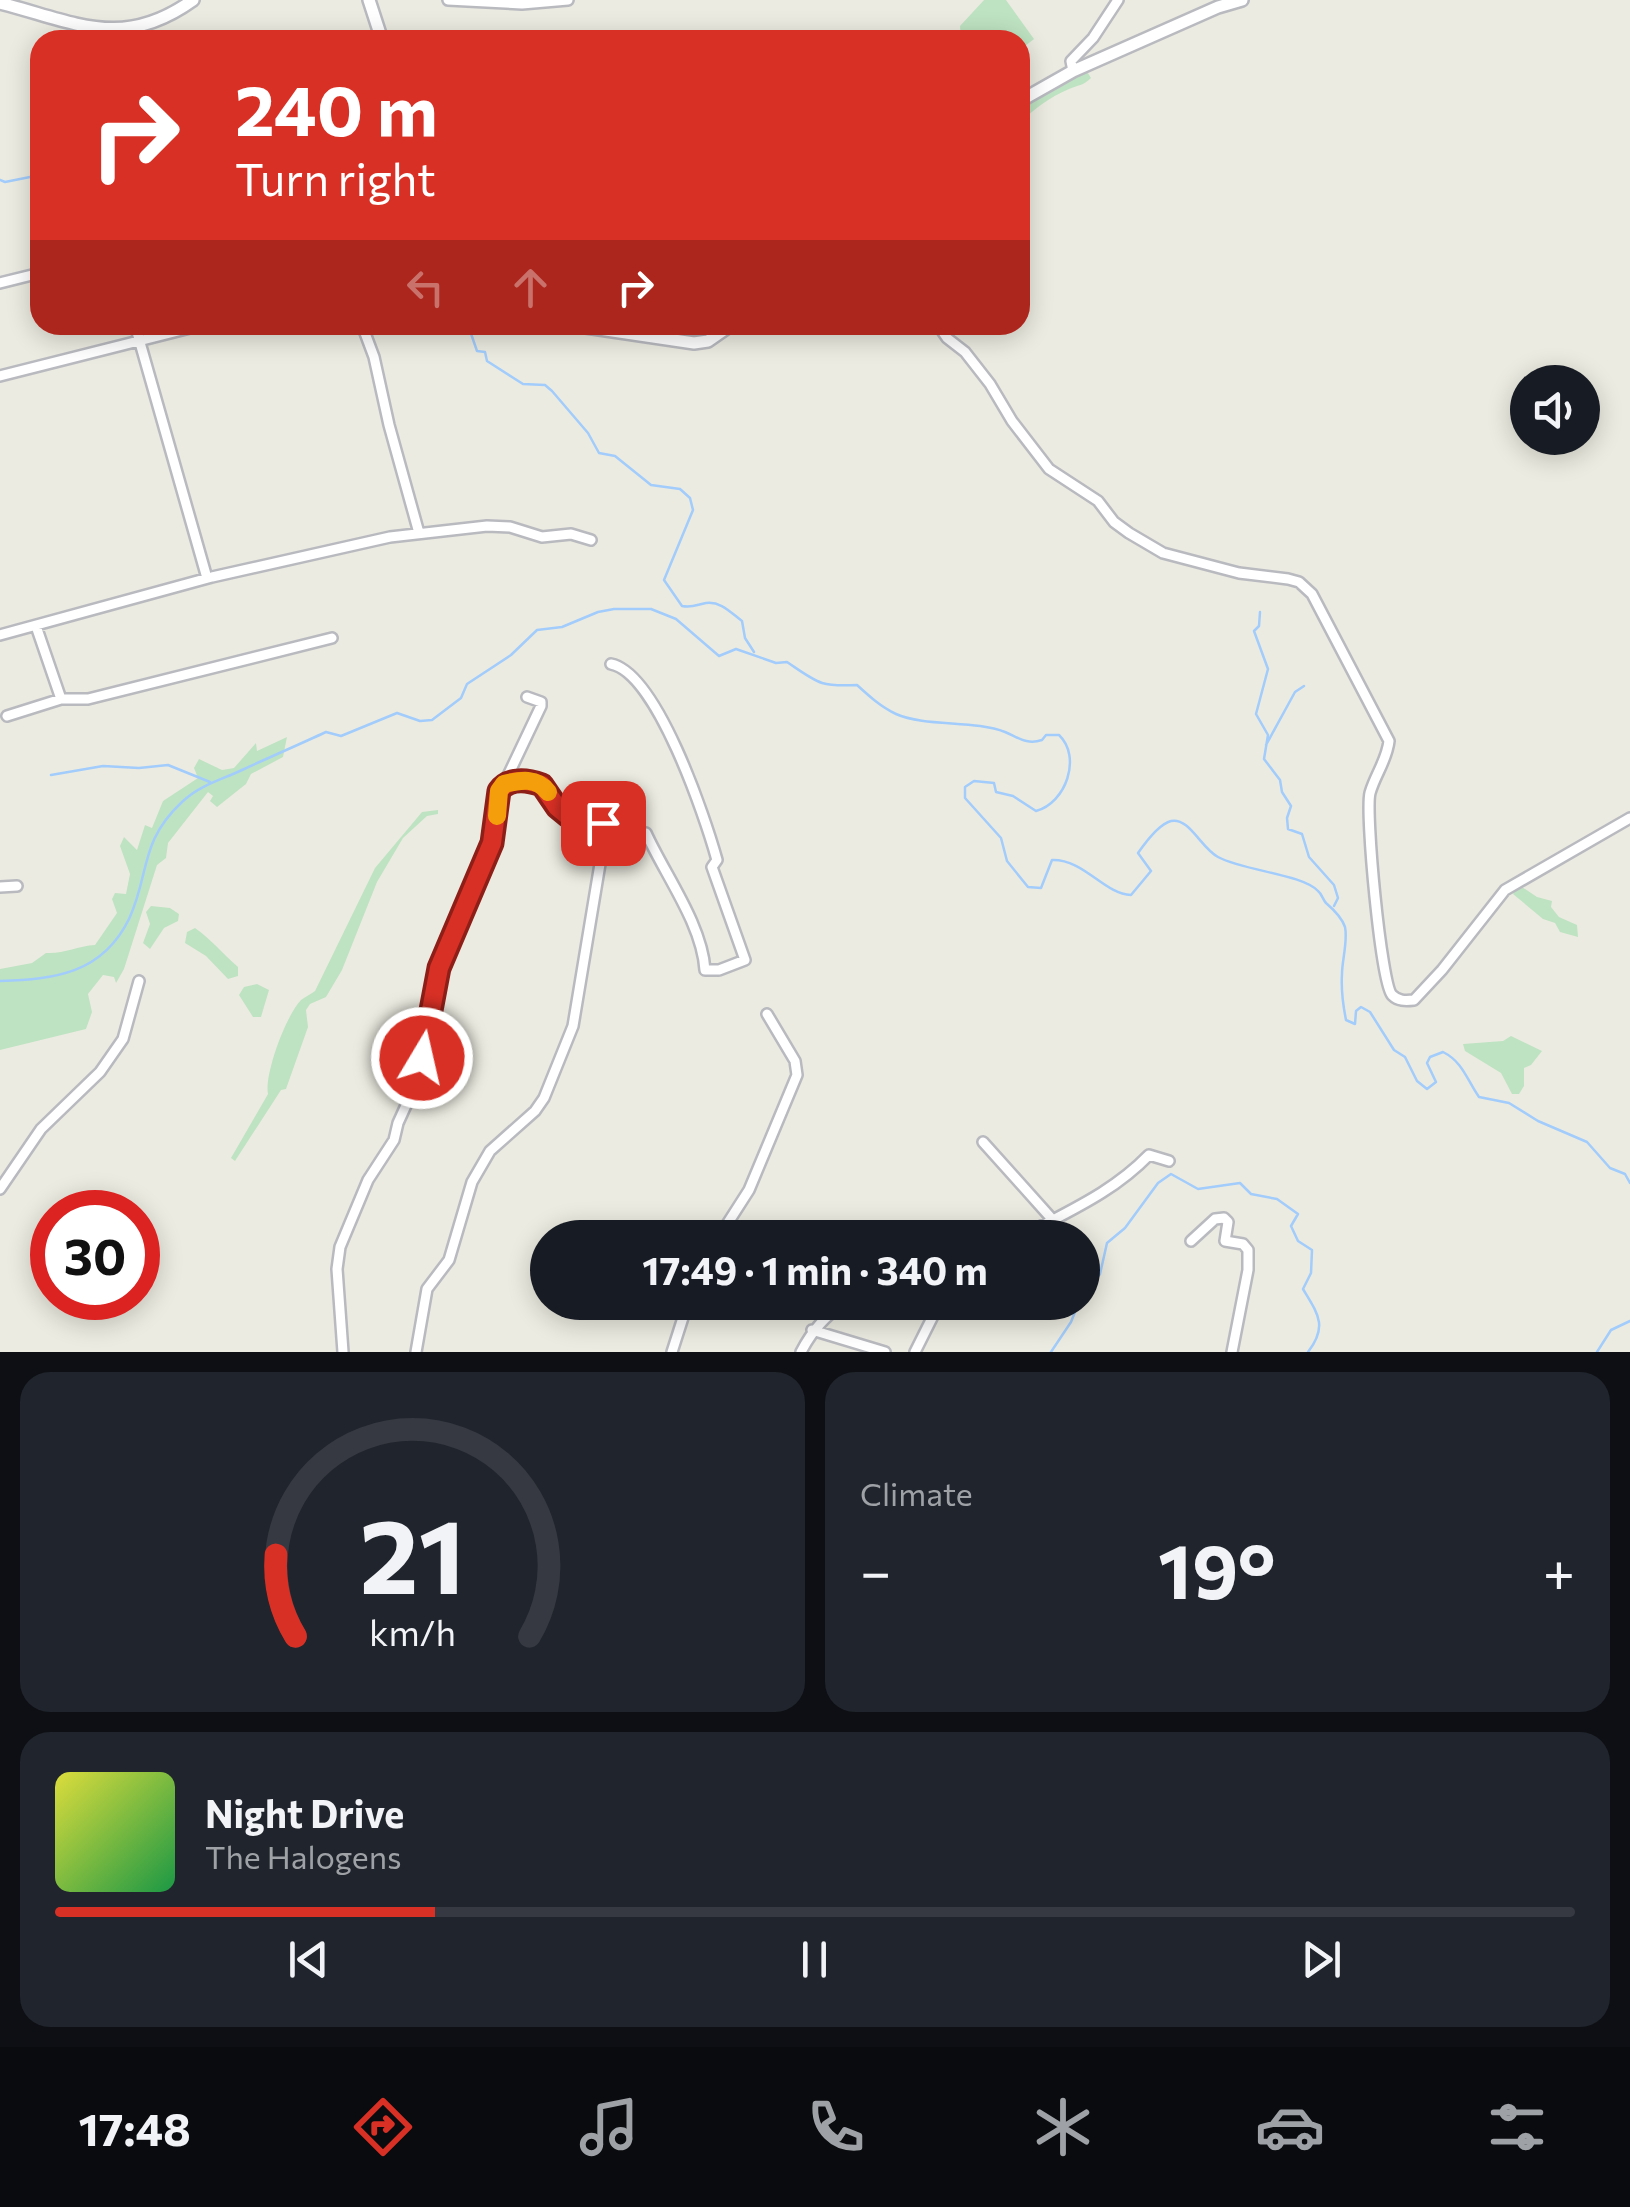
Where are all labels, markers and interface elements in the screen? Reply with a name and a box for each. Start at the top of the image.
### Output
text: 240 m [235,65,438,150]
icon: right [70,70,200,200]
text: Turn right [235,150,436,205]
icon: left [398,260,453,315]
icon: ahead [503,260,558,315]
icon: right [608,260,663,315]
map controls [1510,365,1600,455]
button: sound [1510,365,1600,455]
pin [561,781,646,866]
icon: arrive [576,796,631,851]
position arrow [370,1006,474,1110]
speed limit sign: 30 [30,1190,160,1320]
text: 17:49 · 1 min · 340 m [642,1246,988,1293]
text: Climate [860,1473,973,1513]
text: 21 [359,1488,466,1615]
text: 19° [1158,1523,1276,1614]
text: − [860,1536,891,1603]
text: + [1543,1536,1575,1603]
text: km/h [369,1610,456,1653]
text: Night Drive [205,1789,404,1836]
text: The Halogens [205,1836,402,1876]
icon: previous [281,1932,336,1987]
icon: pause [787,1932,842,1987]
icon: next [1294,1932,1349,1987]
icon: directions [348,2092,418,2162]
icon: music [574,2092,644,2162]
icon: phone [801,2092,871,2162]
icon: climate [1028,2092,1098,2162]
icon: car [1255,2092,1325,2162]
icon: filters [1482,2092,1552,2162]
text: 17:48 [78,2100,191,2155]

